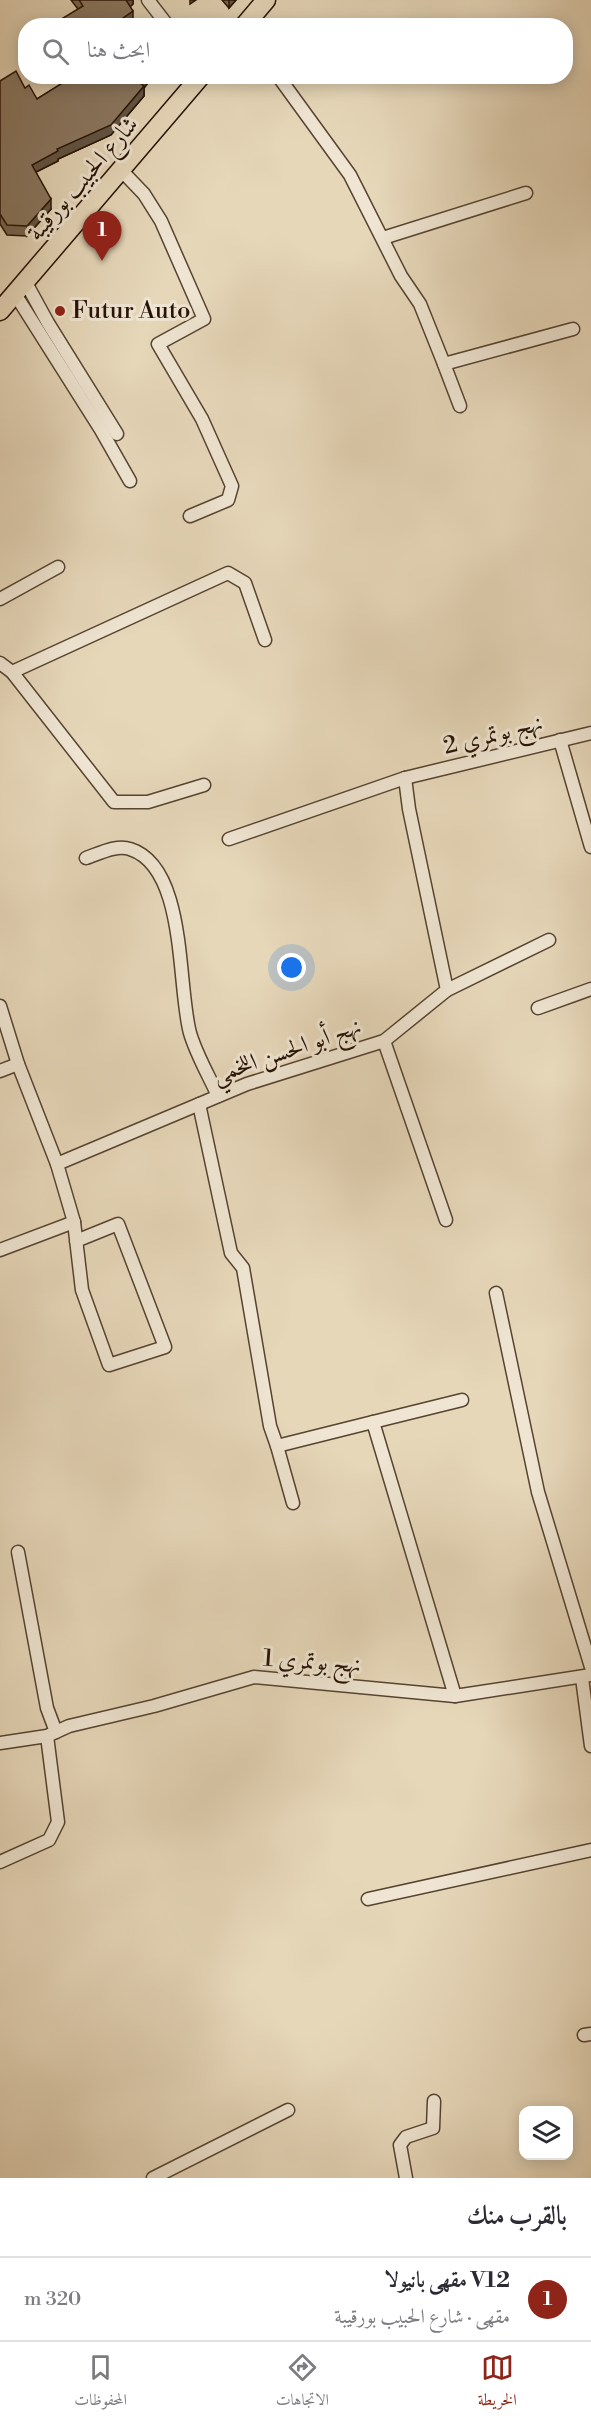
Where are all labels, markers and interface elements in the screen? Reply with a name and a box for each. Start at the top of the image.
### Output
search box [18,18,573,84]
icon: search [39,35,72,68]
text: ابحث هنا [87,37,150,64]
street label: شارع الحبيب بورقيبة [21,111,148,250]
pin: 1 [82,212,122,261]
place label: Futur Auto [72,296,190,326]
marker: Futur Auto [53,304,67,318]
street label: نهج بوتمري 2 [440,708,547,767]
your location [277,953,306,982]
street label: نهج أبو الحسن اللخمي [208,1009,368,1097]
street label: نهج بوتمري 1 [262,1644,362,1685]
map controls [519,2106,573,2160]
button: layers [519,2106,573,2160]
text: بالقرب منك [467,2200,567,2232]
text: V12 مقهى بانيولا [385,2267,510,2294]
text: 320 m [24,2287,81,2312]
text: 1 [543,2287,552,2312]
text: مقهى · شارع الحبيب بورقيبة [334,2305,510,2330]
tab: المحفوظات [74,2351,127,2415]
tab: الاتجاهات [276,2351,329,2415]
tab: الخريطة [478,2351,517,2415]

